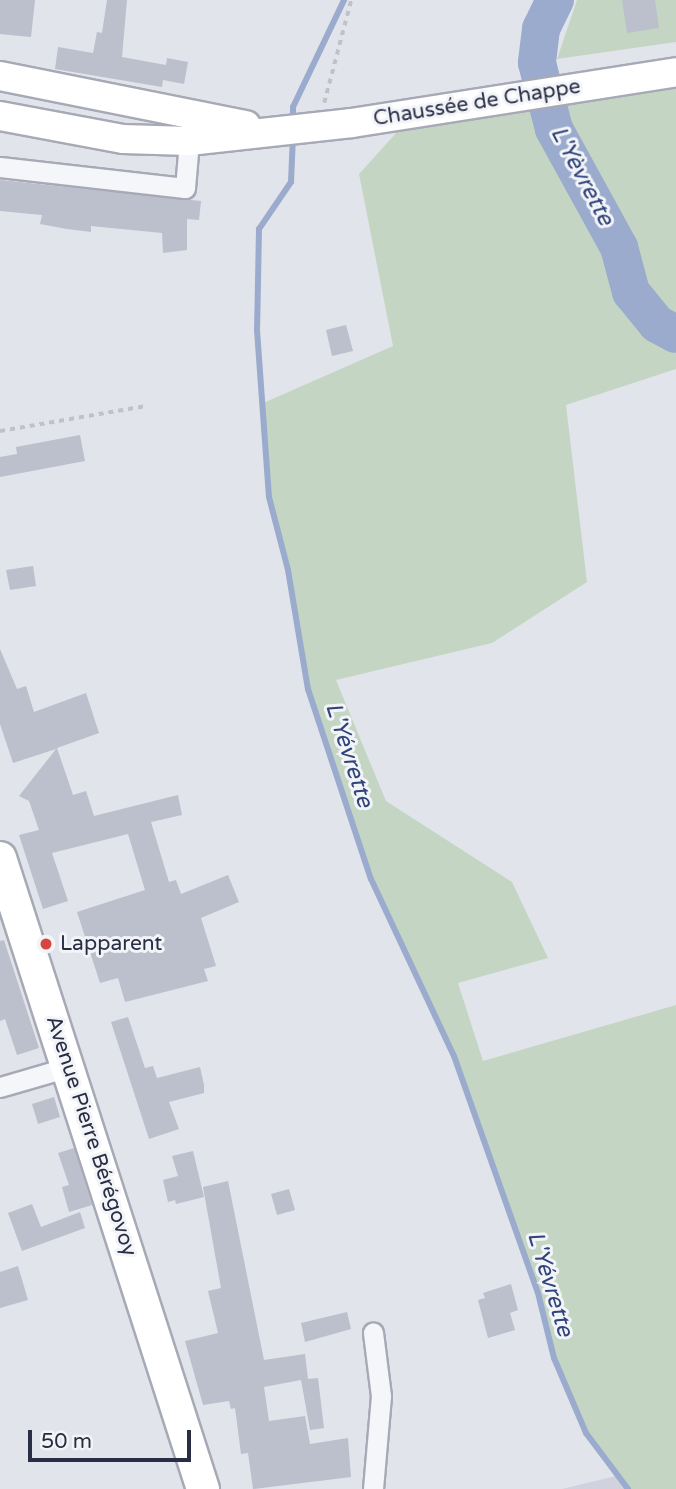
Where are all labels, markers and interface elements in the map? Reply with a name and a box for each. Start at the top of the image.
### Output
street label: Chaussée de Chappe [372,74,582,132]
water label: L'Yèvrette [544,122,620,230]
water label: L'Yévrette [319,699,379,811]
place label: Lapparent [60,931,162,957]
marker: Lapparent [38,936,54,952]
street label: Avenue Pierre Bérégovoy [40,1013,142,1259]
water label: L'Yévrette [521,1228,579,1340]
scale bar [32,1416,194,1460]
text: 50 m [41,1429,92,1454]

